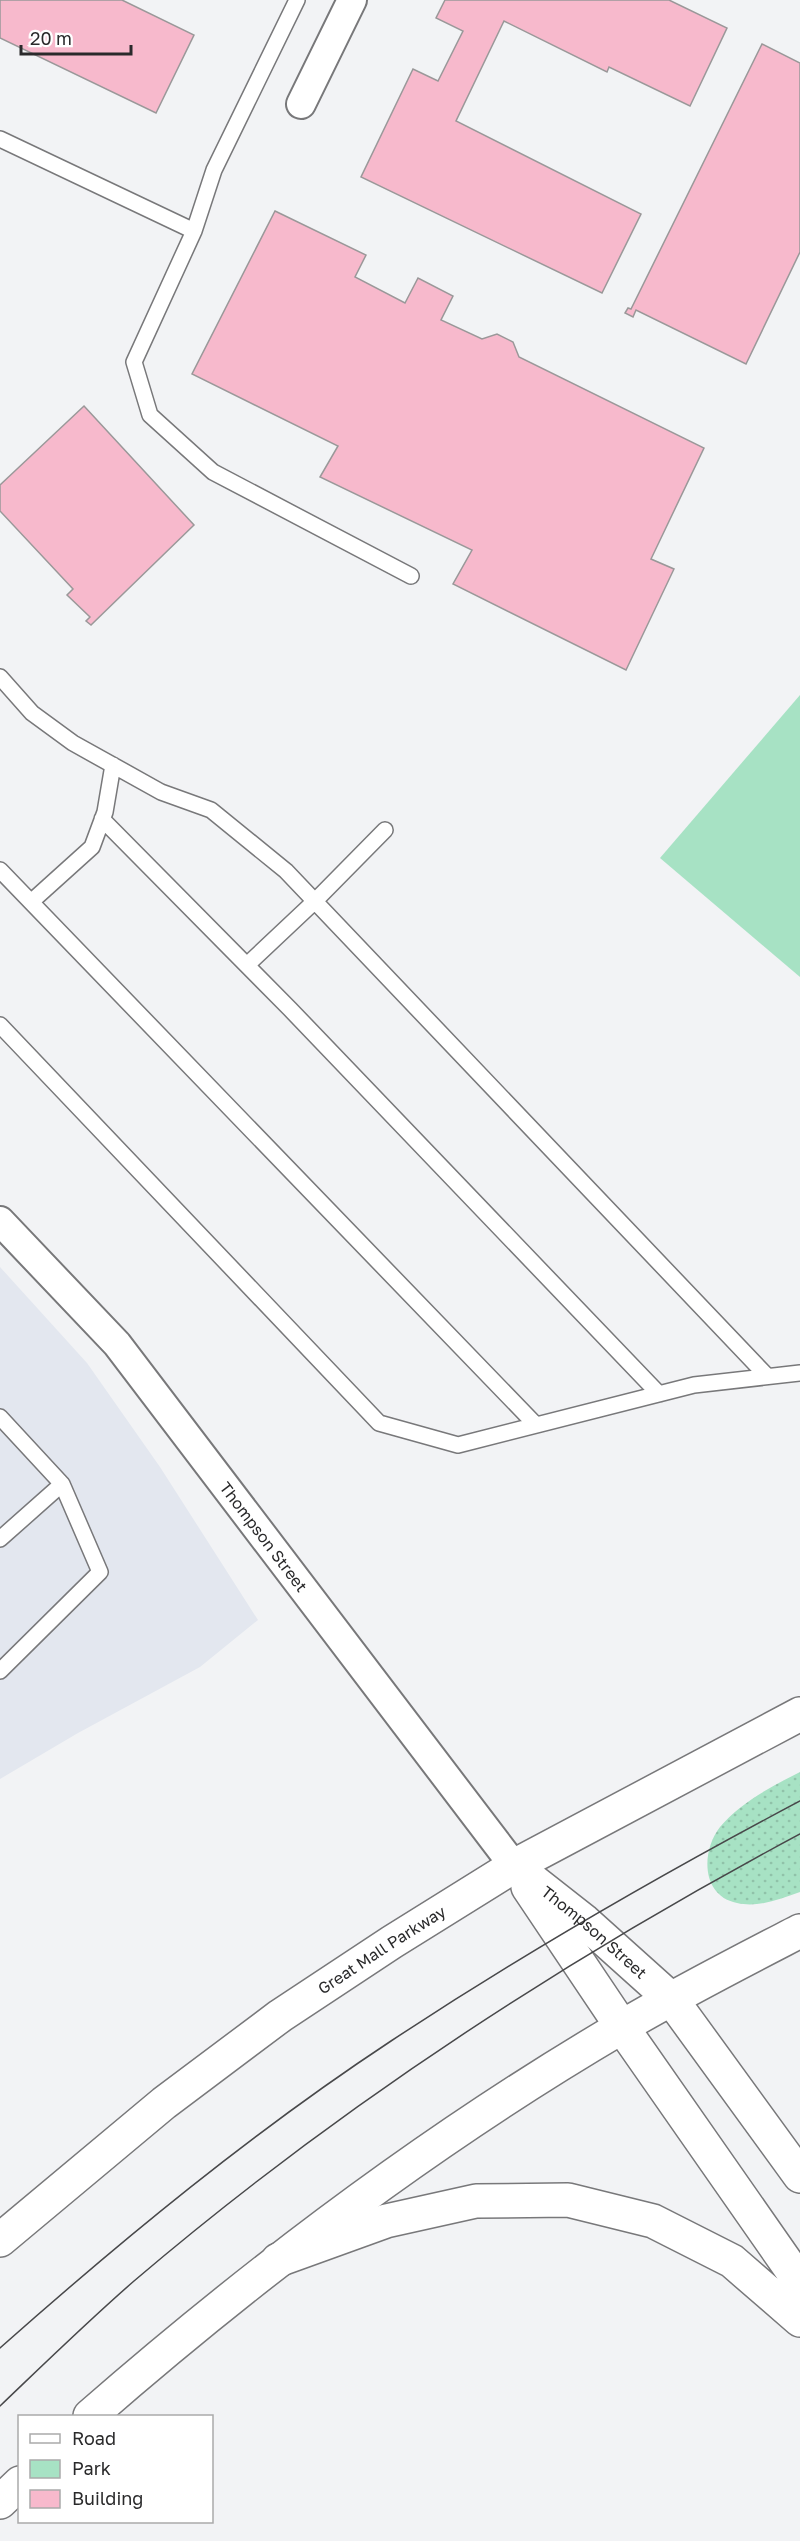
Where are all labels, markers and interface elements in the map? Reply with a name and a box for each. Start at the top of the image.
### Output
scale bar [21,18,130,56]
text: 20 m [30,27,72,49]
street label: Thompson Street [216,1478,312,1596]
street label: Thompson Street [537,1881,651,1983]
street label: Great Mall Parkway [314,1901,449,1998]
legend [18,2415,213,2523]
text: Road [72,2427,116,2449]
text: Park [72,2457,111,2479]
text: Building [72,2487,143,2509]

